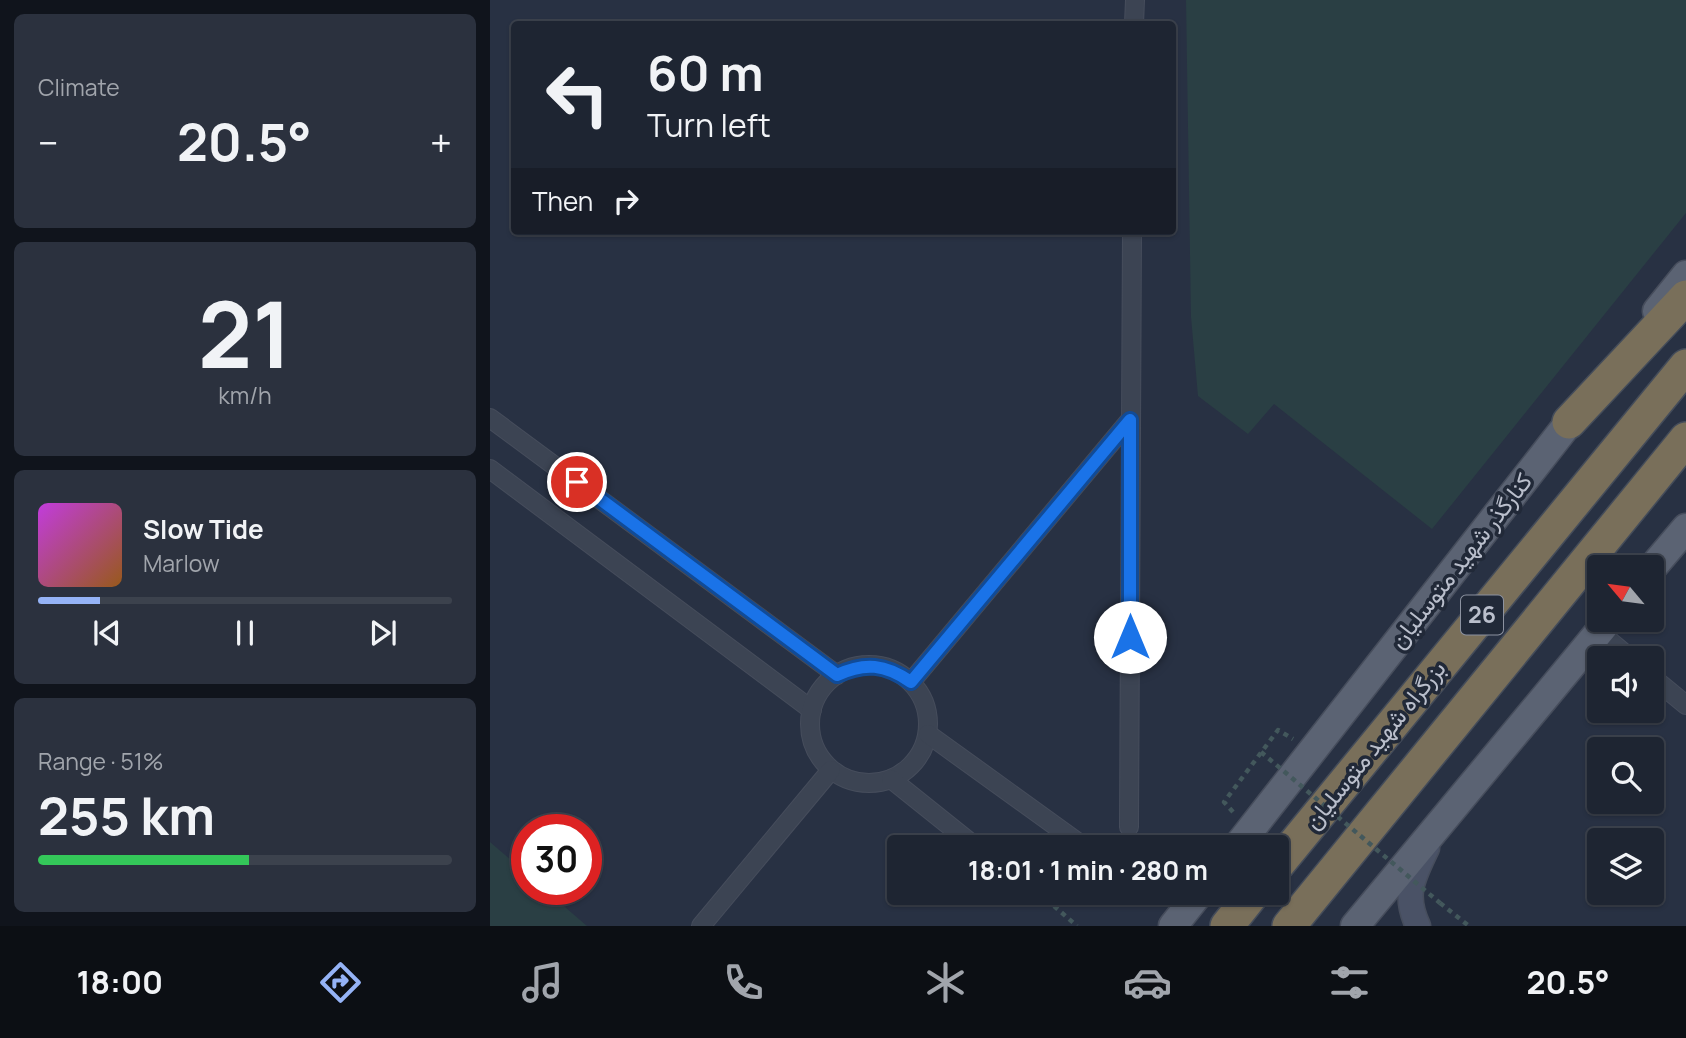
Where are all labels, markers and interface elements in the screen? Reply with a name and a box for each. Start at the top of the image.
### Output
text: 60 m [647,39,764,106]
icon: left [532,49,623,140]
text: Climate [38,71,120,103]
text: Turn left [647,103,771,147]
text: 20.5° [177,106,312,177]
text: − [38,116,59,168]
text: + [430,116,452,168]
icon: right [607,182,645,220]
text: Then [532,183,593,219]
text: 21 [198,271,292,395]
text: km/h [218,379,272,411]
pin [547,452,607,512]
icon: arrive [558,463,596,501]
street label: کنارگذر شهید متوسلیان [1381,465,1539,655]
text: Slow Tide [143,511,264,547]
text: Marlow [143,547,220,579]
north arrow [1587,555,1664,632]
map controls [1587,555,1664,905]
road number: 26 [1461,596,1503,635]
position arrow [1093,600,1167,674]
icon: previous [88,614,126,652]
icon: pause [226,614,264,652]
icon: next [364,614,402,652]
button: sound [1587,646,1664,723]
street label: بزرگراه شهید متوسلیان [1295,653,1452,836]
button: search [1587,737,1664,814]
text: Range · 51% [38,745,163,777]
text: 255 km [38,780,215,851]
speed limit sign: 30 [511,814,602,905]
button: layers [1587,828,1664,905]
text: 18:01 · 1 min · 280 m [968,852,1208,888]
icon: directions [316,958,365,1007]
icon: music [518,958,567,1007]
icon: phone [719,958,768,1007]
icon: climate [921,958,970,1007]
icon: car [1123,958,1172,1007]
icon: filters [1325,958,1374,1007]
text: 18:00 [76,960,163,1004]
text: 20.5° [1527,960,1610,1004]

